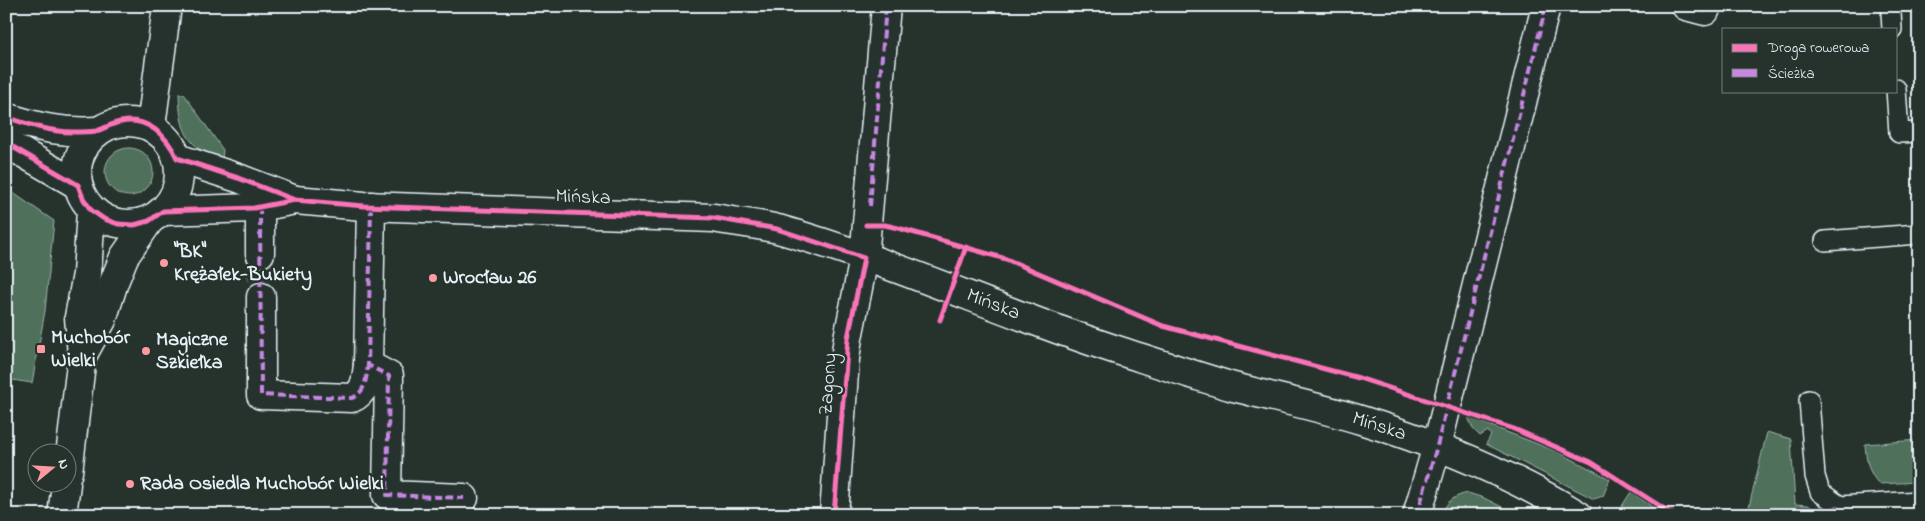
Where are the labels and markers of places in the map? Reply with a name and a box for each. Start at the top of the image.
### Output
place label: "BK" Krężałek-Bukiety [173,238,312,291]
marker: "BK" Krężałek-Bukiety [158,257,170,269]
place label: Wrocław 26 [443,264,536,293]
marker: Wrocław 26 [427,272,439,284]
place label: Muchobór Wielki [51,324,131,376]
place label: Magiczne Szkiełka [156,326,229,378]
marker: Muchobór Wielki [35,343,47,355]
marker: Magiczne Szkiełka [140,345,152,357]
place label: Rada Osiedla Muchobór Wielki [140,470,384,499]
marker: Rada Osiedla Muchobór Wielki [124,478,136,490]

